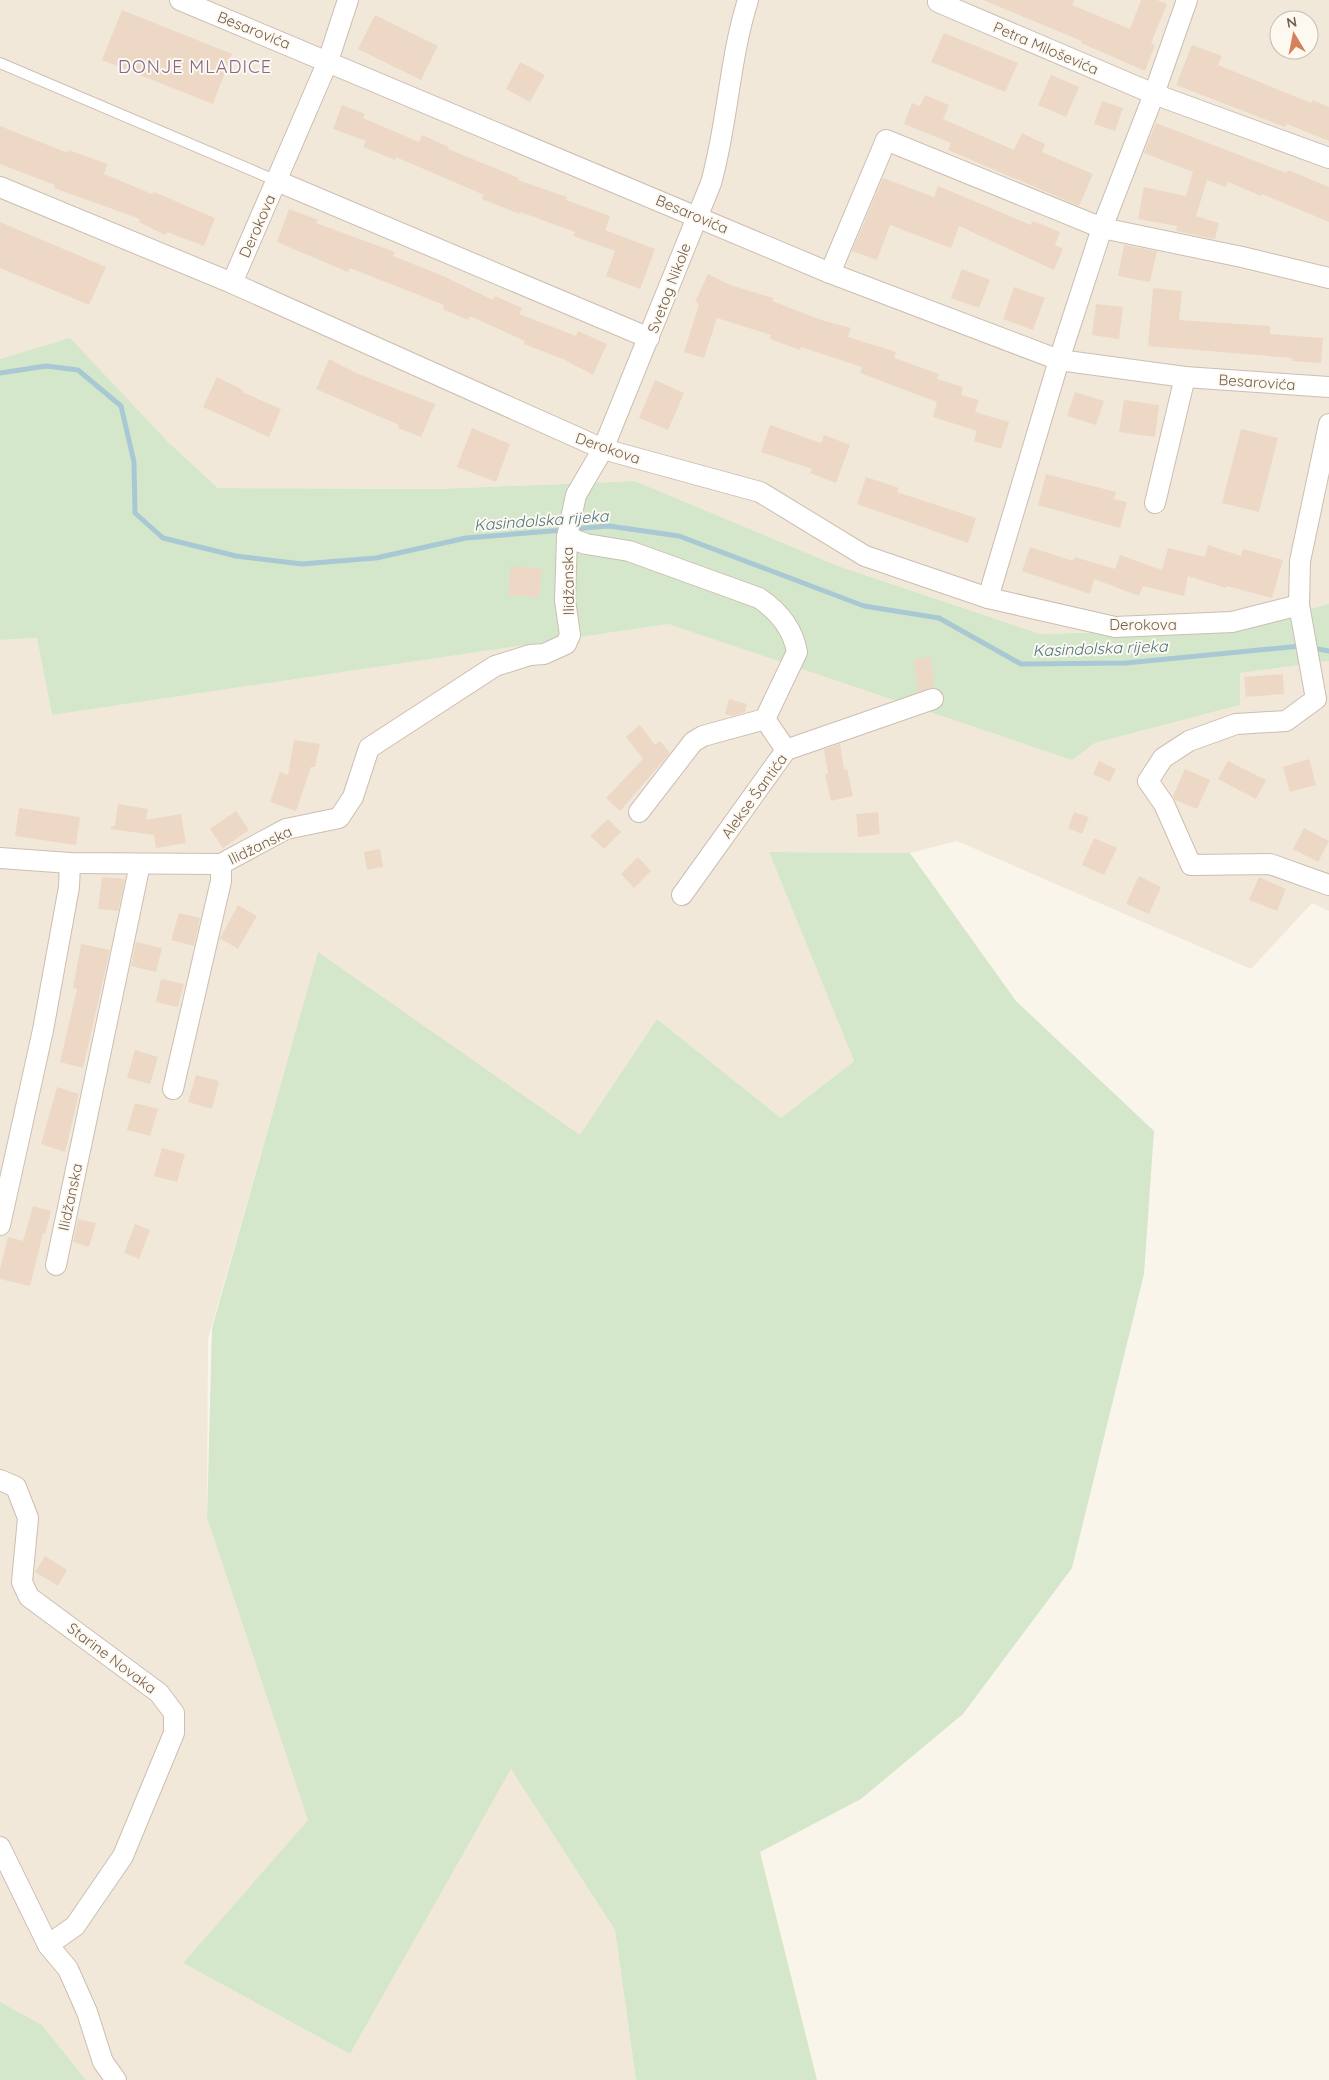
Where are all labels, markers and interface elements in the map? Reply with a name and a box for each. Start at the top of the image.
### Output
street label: Besarovića [215,7,293,53]
north arrow [1269,10,1319,60]
text: N [1285,12,1298,32]
street label: Petra Miloševića [990,17,1102,79]
district label: DONJE MLADICE [118,55,272,78]
street label: Besarovića [653,190,731,238]
street label: Derokova [235,191,279,261]
street label: Svetog Nikole [643,240,695,336]
street label: Besarovića [1218,370,1296,394]
street label: Derokova [573,428,643,468]
water label: Kasindolska rijeka [473,505,610,535]
street label: Ilidžanska [558,547,578,615]
street label: Derokova [1109,615,1177,634]
water label: Kasindolska rijeka [1032,636,1169,660]
street label: Alekse Šantića [717,750,791,842]
street label: Ilidžanska [225,821,295,869]
street label: Ilidžanska [54,1162,86,1232]
street label: Starine Novaka [64,1618,160,1698]

